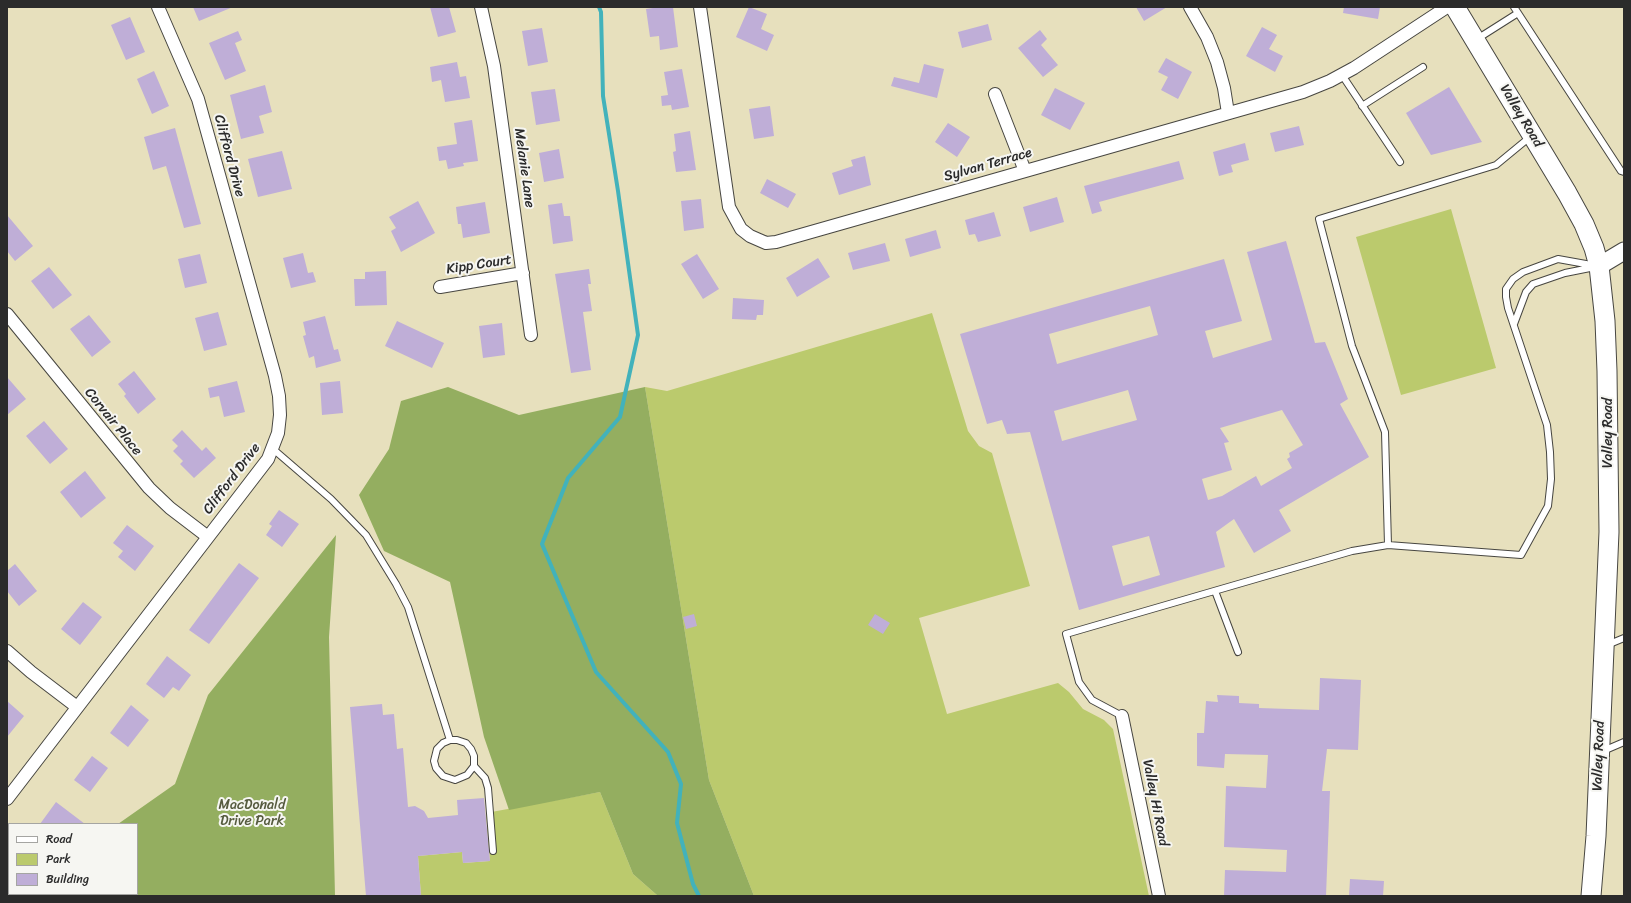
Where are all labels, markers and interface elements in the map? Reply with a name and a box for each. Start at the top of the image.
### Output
street label: Valley Road [1496,82,1546,150]
street label: Clifford Drive [210,113,248,199]
street label: Melanie Lane [510,127,538,209]
street label: Sylvan Terrace [942,144,1034,186]
street label: Kipp Court [445,252,513,278]
street label: Corvair Place [81,385,145,459]
street label: Valley Road [1600,398,1616,468]
street label: Clifford Drive [200,440,264,518]
street label: Valley Road [1589,721,1609,791]
street label: Valley Hi Road [1138,758,1172,848]
park label: MacDonald Drive Park [219,797,285,830]
legend [8,823,138,895]
text: Road [46,828,72,850]
text: Park [46,848,71,870]
text: Building [46,868,89,890]

